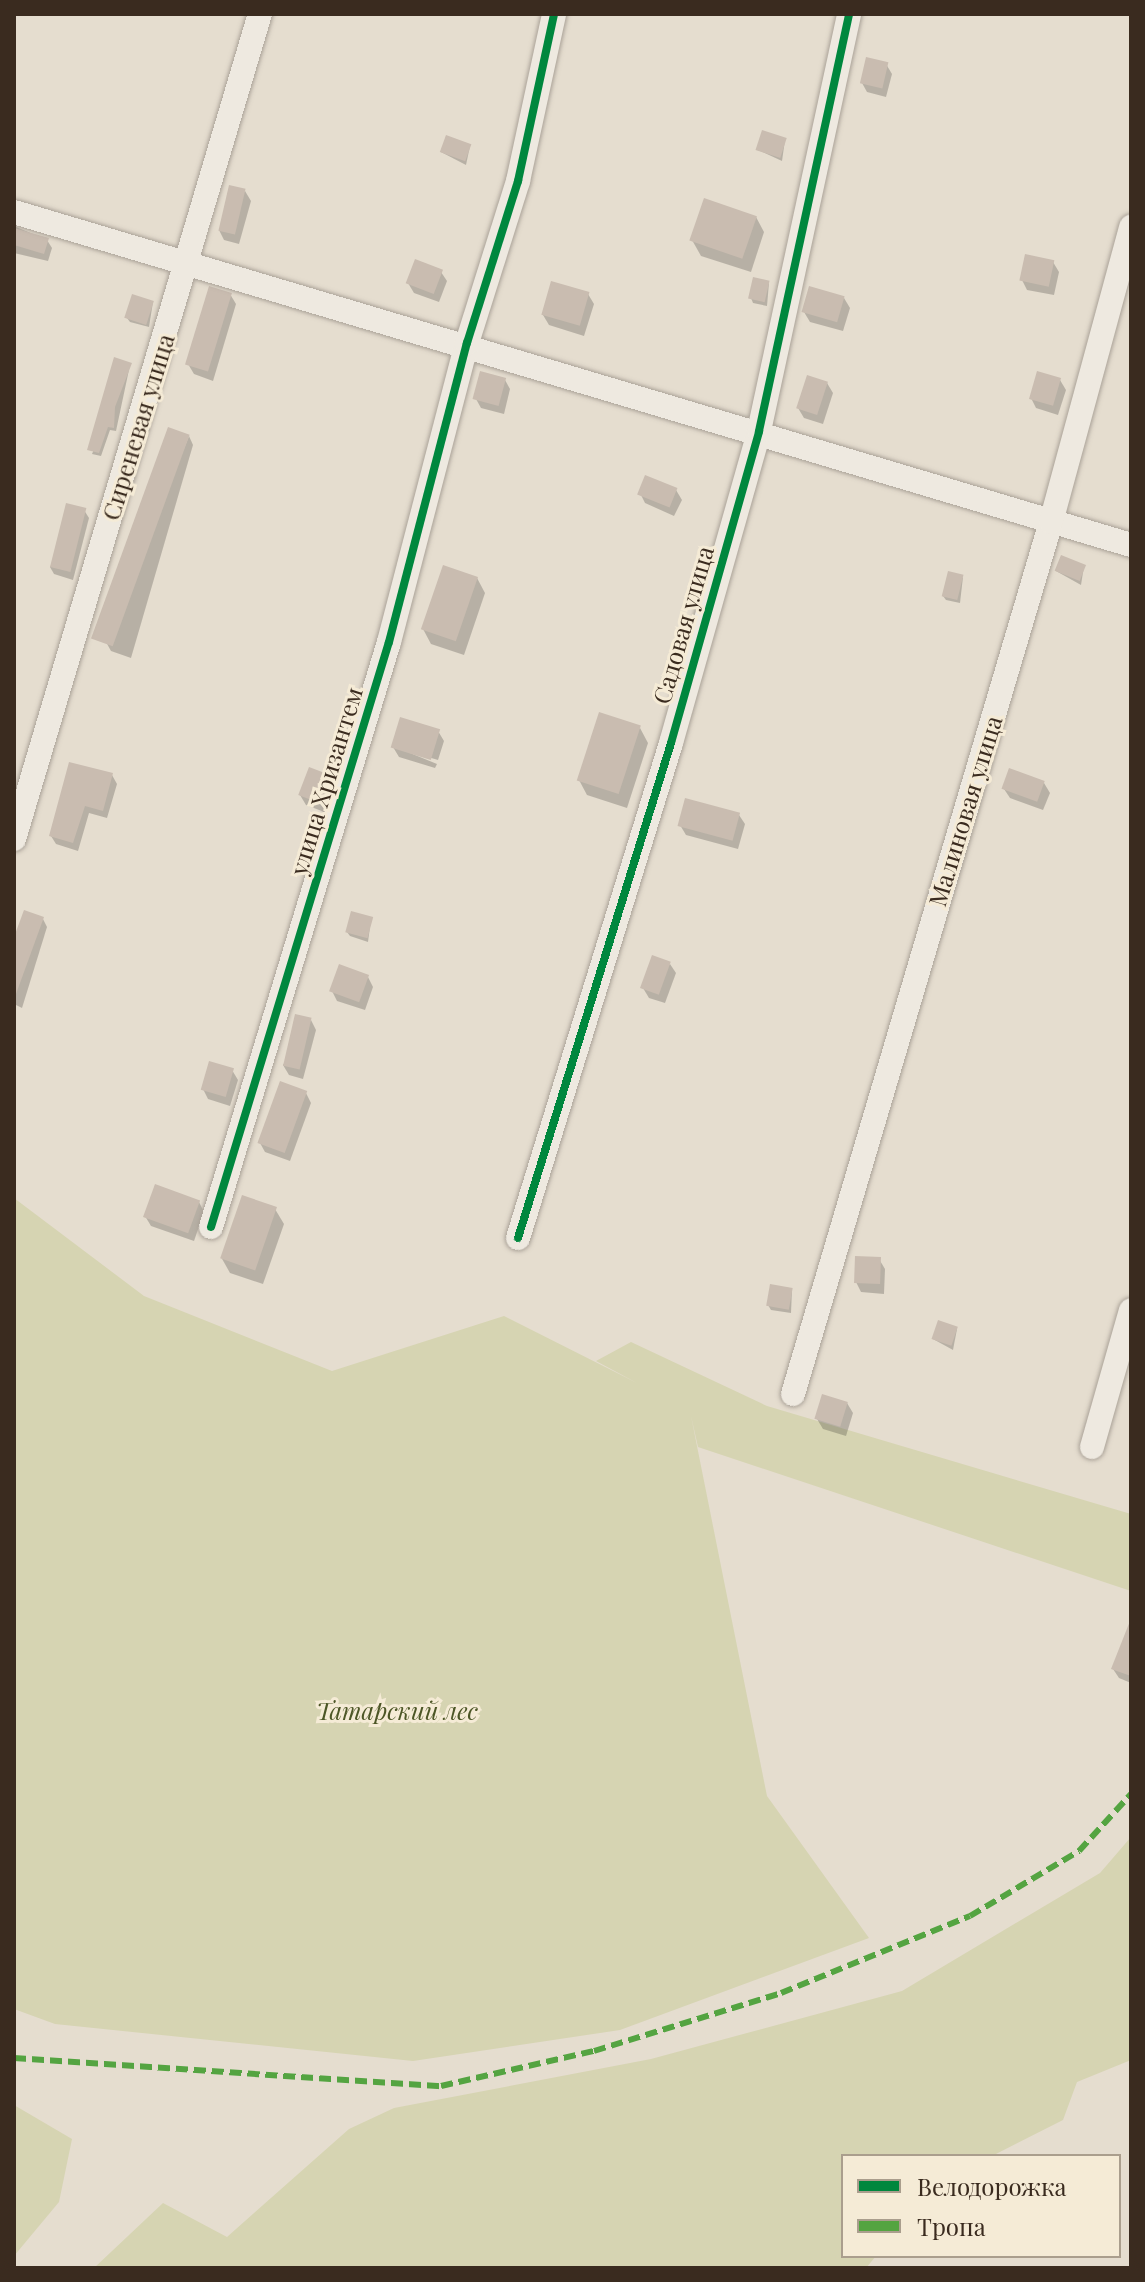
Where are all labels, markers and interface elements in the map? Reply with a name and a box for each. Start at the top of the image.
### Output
street label: Сиреневая улица [96,330,180,524]
street label: Садовая улица [647,543,719,707]
street label: улица Хризантем [284,683,368,879]
street label: Малиновая улица [922,712,1008,910]
park label: Татарский лес [316,1697,478,1725]
legend [841,2154,1121,2258]
text: Велодорожка [917,2170,1067,2202]
text: Тропа [917,2210,986,2242]

